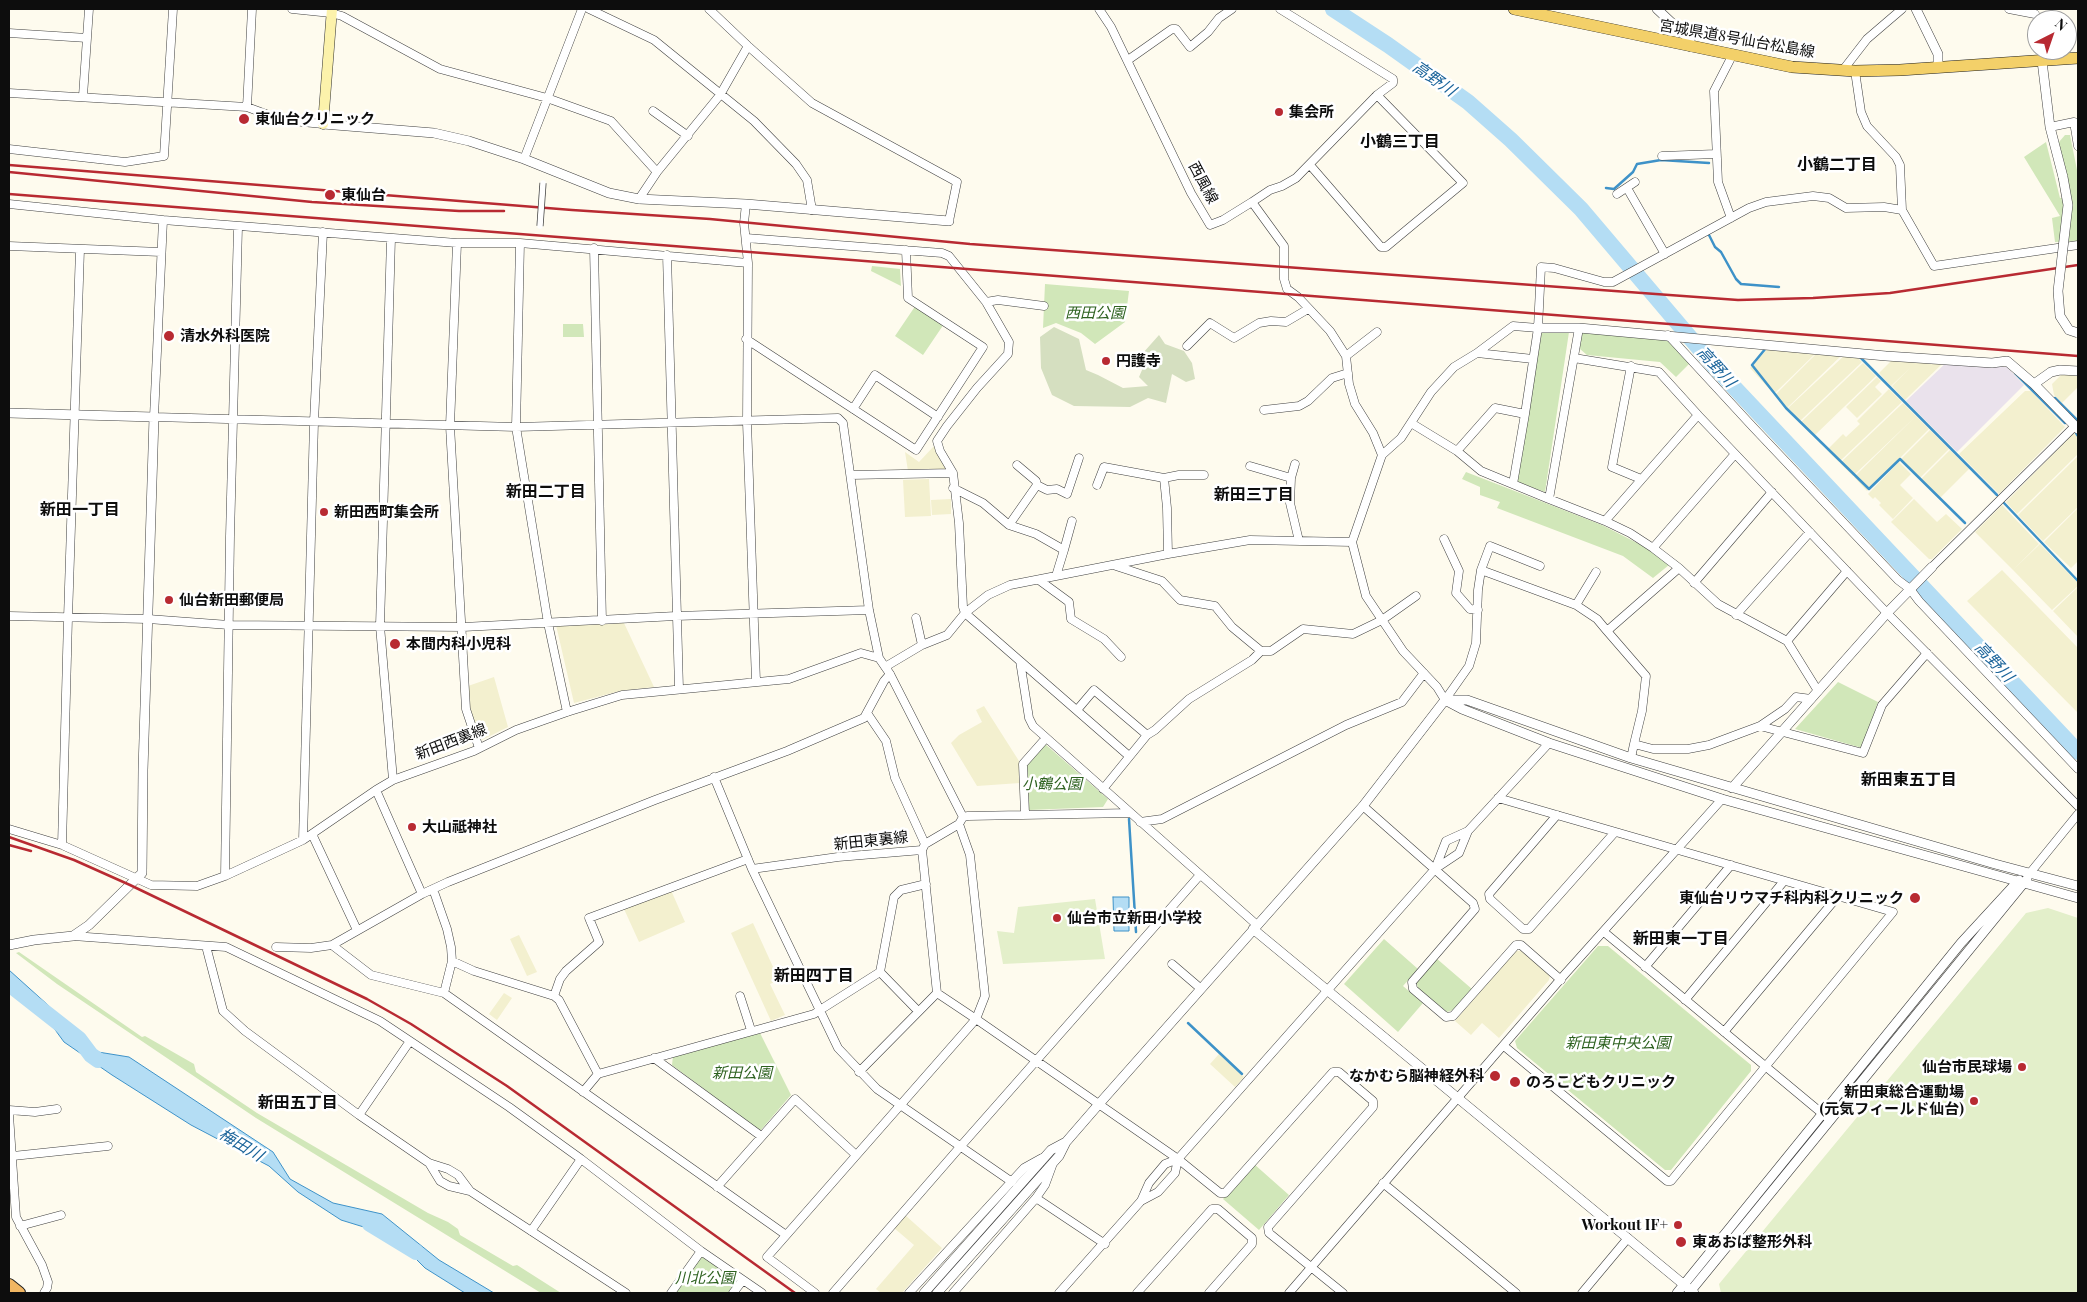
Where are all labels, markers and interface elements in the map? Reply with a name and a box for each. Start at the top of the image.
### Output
north arrow [2027,10,2077,60]
text: N [2051,14,2072,35]
street label: 宮城県道8号仙台松島線 [1658,16,1816,62]
water label: 高野川 [1409,57,1459,101]
place label: 集会所 [1289,103,1334,121]
marker: 集会所 [1273,106,1285,118]
place label: 東仙台クリニック [255,110,375,128]
marker: 東仙台クリニック [237,112,251,126]
district label: 小鶴三丁目 [1360,132,1440,152]
district label: 小鶴二丁目 [1797,155,1877,175]
street label: 西風線 [1184,159,1222,207]
place label: 東仙台 [341,186,386,204]
marker: 東仙台 [323,188,337,202]
park label: 西田公園 [1065,304,1125,322]
place label: 清水外科医院 [180,327,270,345]
marker: 清水外科医院 [162,329,176,343]
water label: 高野川 [1693,343,1739,391]
place label: 円護寺 [1116,352,1161,370]
marker: 円護寺 [1100,355,1112,367]
district label: 新田二丁目 [506,482,586,502]
district label: 新田三丁目 [1214,485,1294,505]
district label: 新田一丁目 [40,500,120,520]
place label: 新田西町集会所 [334,503,439,521]
marker: 新田西町集会所 [318,506,330,518]
place label: 仙台新田郵便局 [179,591,284,609]
marker: 仙台新田郵便局 [163,594,175,606]
place label: 本間内科小児科 [406,635,511,653]
marker: 本間内科小児科 [388,637,402,651]
water label: 高野川 [1971,638,2017,686]
street label: 新田西裏線 [413,720,489,764]
district label: 新田東五丁目 [1861,770,1957,790]
park label: 小鶴公園 [1022,775,1082,793]
place label: 大山祗神社 [422,818,497,836]
marker: 大山祗神社 [406,821,418,833]
street label: 新田東裏線 [833,828,909,854]
place label: 東仙台リウマチ科内科クリニック [1679,889,1904,907]
marker: 東仙台リウマチ科内科クリニック [1908,891,1922,905]
place label: 仙台市立新田小学校 [1067,909,1202,927]
marker: 仙台市立新田小学校 [1051,912,1063,924]
district label: 新田東一丁目 [1633,929,1729,949]
district label: 新田四丁目 [774,966,854,986]
park label: 新田東中央公園 [1566,1034,1670,1052]
place label: 仙台市民球場 [1922,1058,2012,1076]
marker: 仙台市民球場 [2016,1061,2028,1073]
park label: 新田公園 [712,1064,772,1082]
place label: なかむら脳神経外科 [1349,1067,1484,1085]
marker: なかむら脳神経外科 [1488,1069,1502,1083]
place label: のろこどもクリニック [1526,1073,1676,1091]
marker: のろこどもクリニック [1508,1075,1522,1089]
place label: 新田東総合運動場 (元気フィールド仙台) [1819,1083,1964,1118]
district label: 新田五丁目 [258,1093,338,1113]
marker: 新田東総合運動場 (元気フィールド仙台) [1968,1095,1980,1107]
water label: 梅田川 [215,1124,267,1166]
place label: Workout IF+ [1582,1216,1668,1234]
marker: Workout IF+ [1672,1219,1684,1231]
place label: 東あおば整形外科 [1692,1233,1812,1251]
marker: 東あおば整形外科 [1674,1235,1688,1249]
park label: 川北公園 [675,1269,735,1287]

